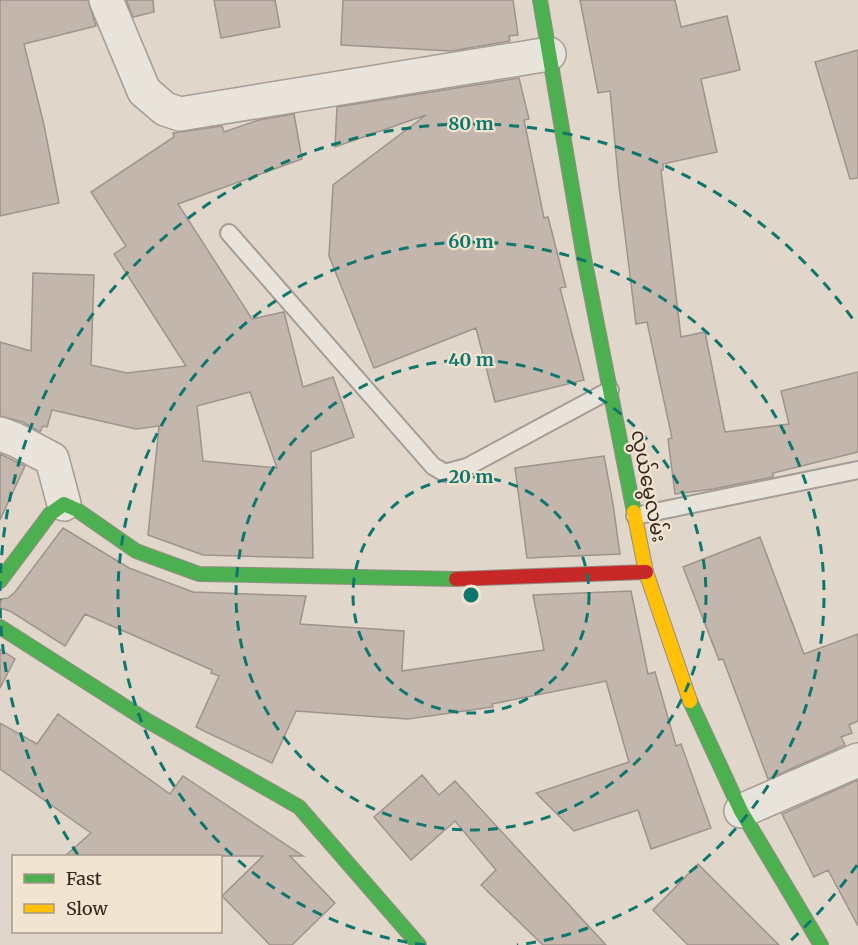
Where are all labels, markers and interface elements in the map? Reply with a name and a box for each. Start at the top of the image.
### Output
text: 80 m [448,112,494,135]
text: 60 m [448,230,494,253]
text: 40 m [448,348,494,371]
street label: လွယ်မွေလမ်း [622,427,674,545]
text: 20 m [449,465,493,488]
centre of rings [461,585,481,605]
legend [12,855,222,933]
text: Fast [66,867,102,890]
text: Slow [66,897,109,920]

